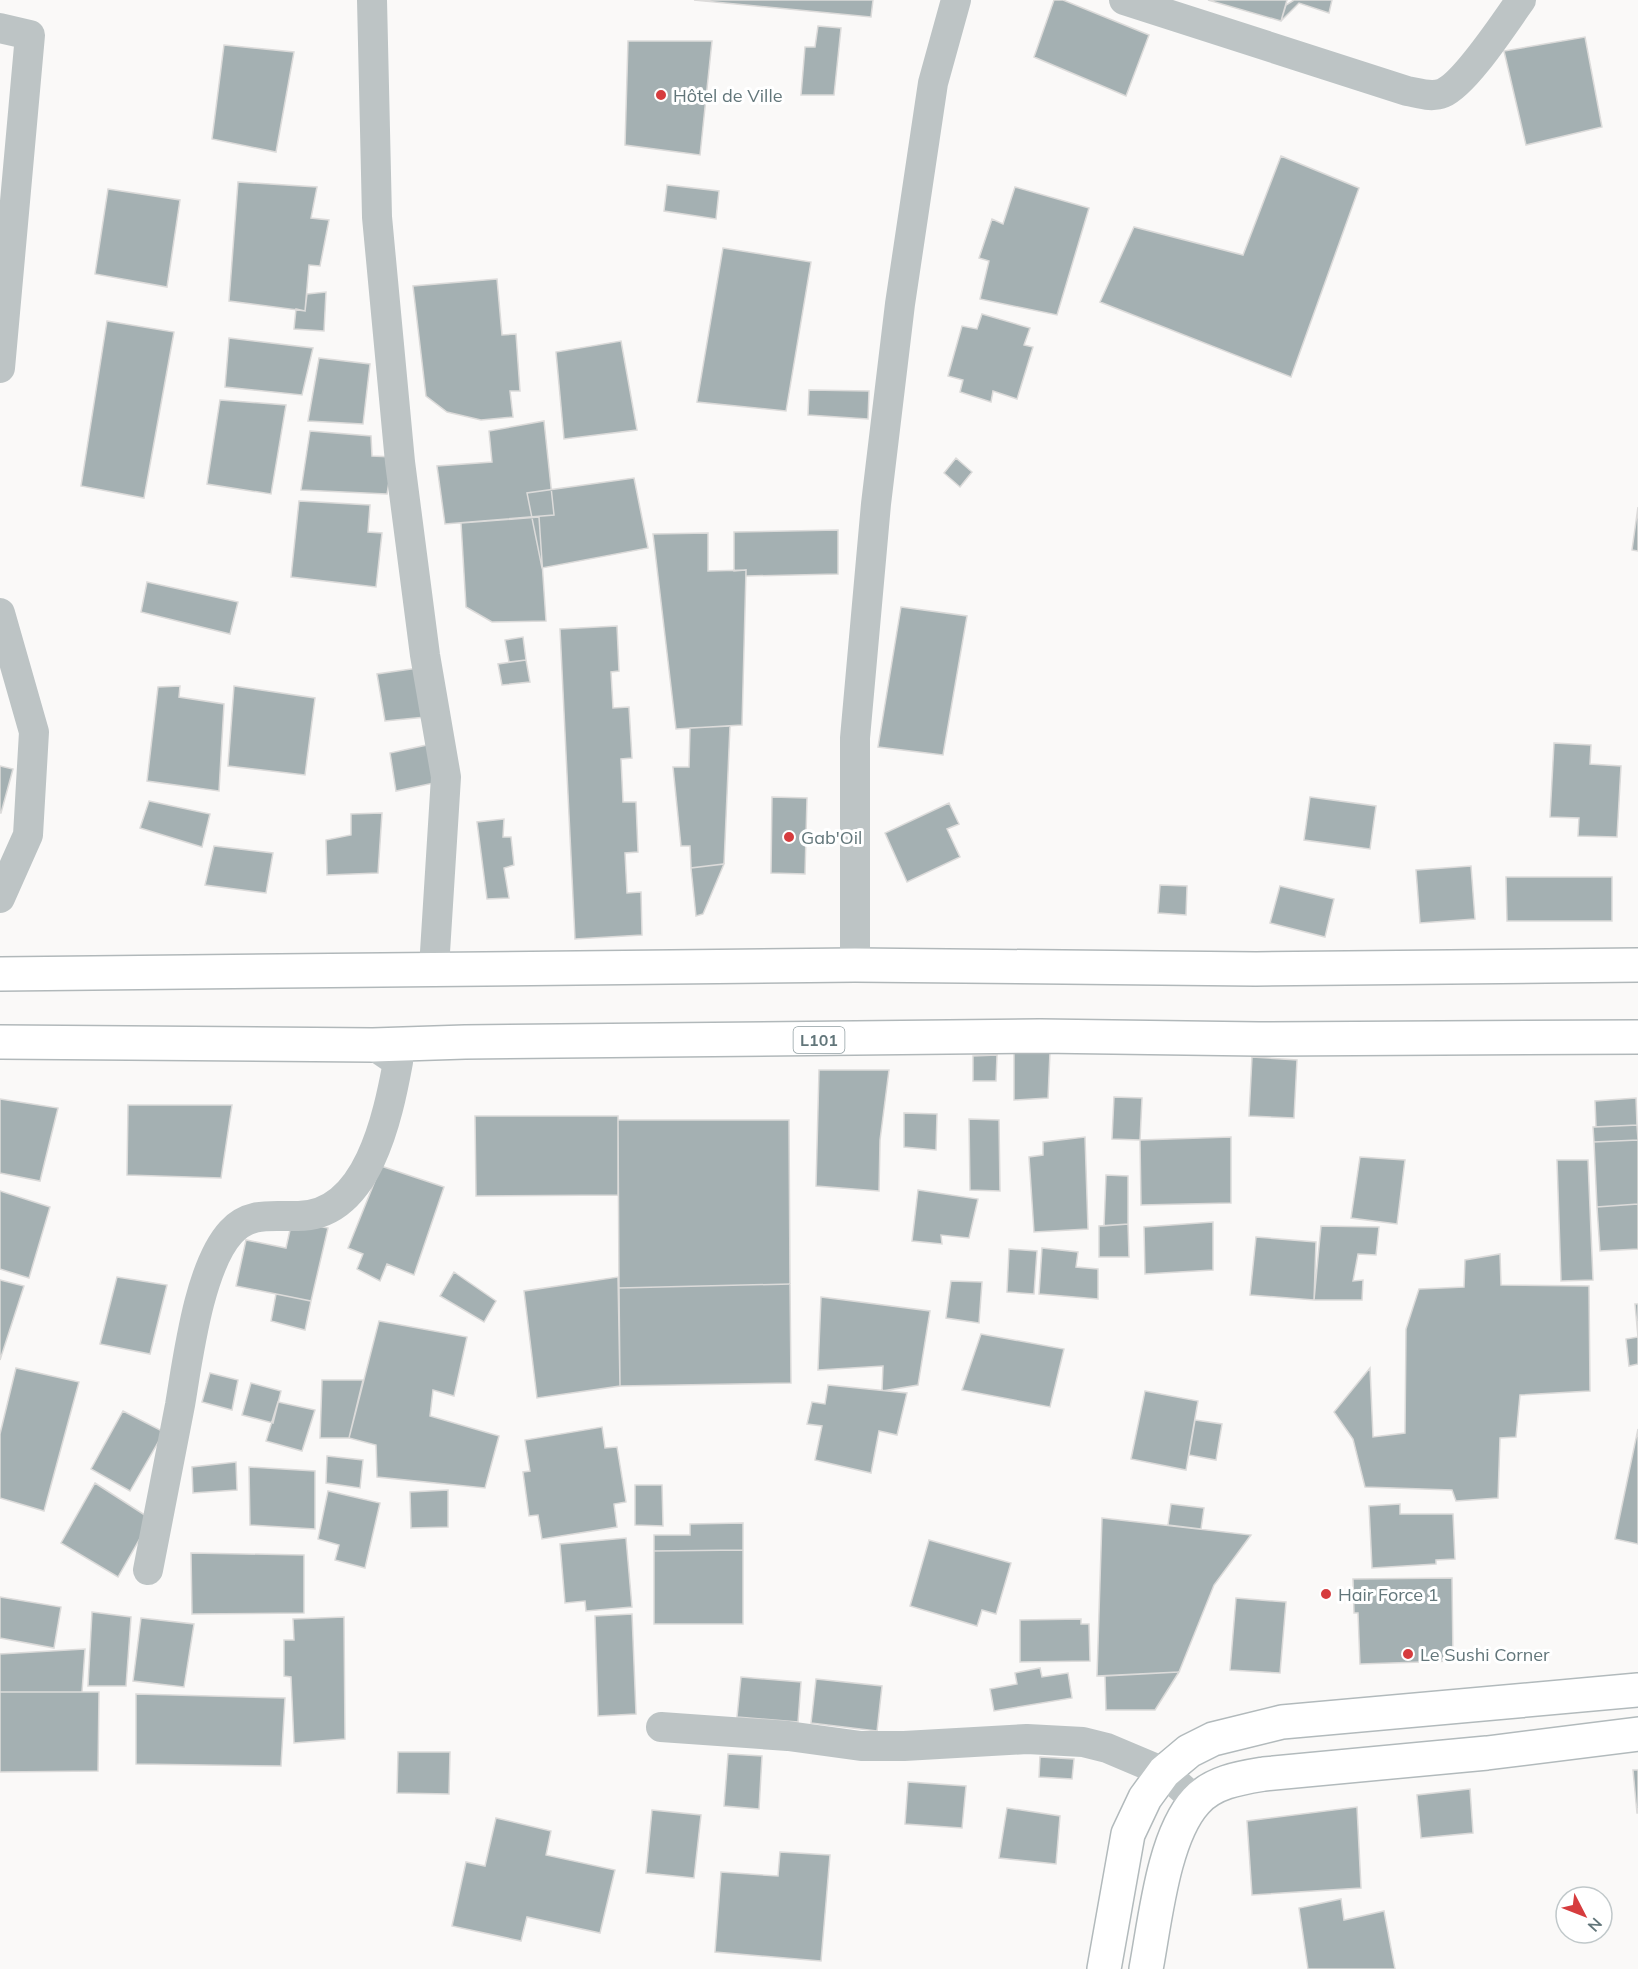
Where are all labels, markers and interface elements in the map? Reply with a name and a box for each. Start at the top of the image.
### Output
place label: Hôtel de Ville [673,84,782,107]
marker: Hôtel de Ville [654,88,668,102]
place label: Gab'Oil [801,826,862,849]
marker: Gab'Oil [782,830,796,844]
road number: L101 [794,1027,844,1053]
place label: Hair Force 1 [1338,1583,1439,1606]
marker: Hair Force 1 [1319,1587,1333,1601]
place label: Le Sushi Corner [1420,1643,1550,1666]
marker: Le Sushi Corner [1401,1647,1415,1661]
north arrow [1554,1885,1614,1945]
text: N [1584,1914,1607,1936]

